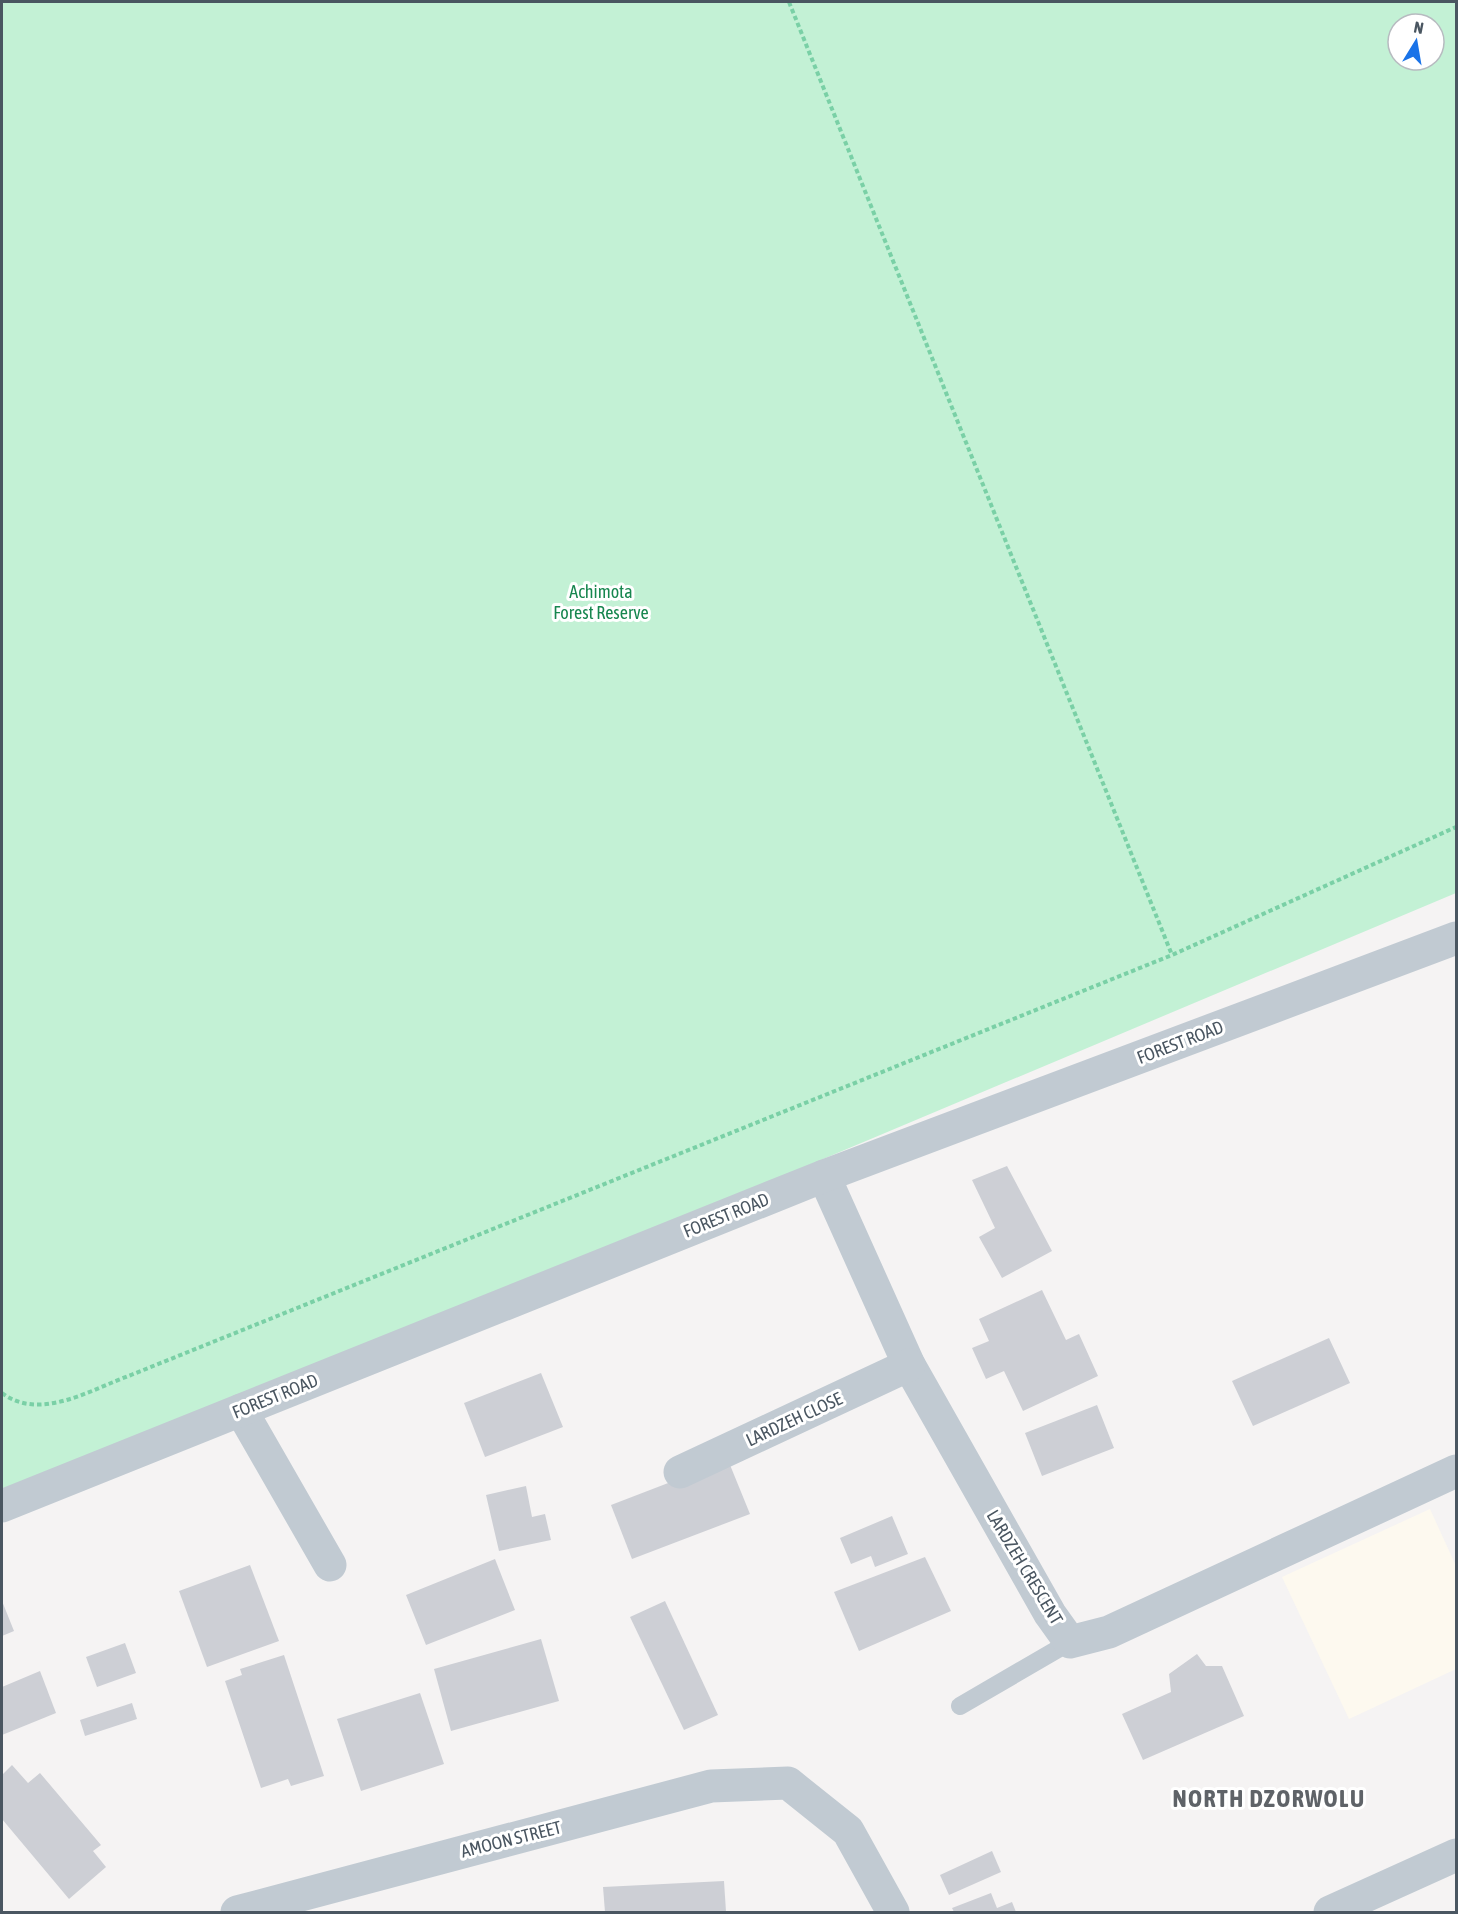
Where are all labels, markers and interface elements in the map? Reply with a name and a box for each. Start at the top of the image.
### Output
north arrow [1386,12,1446,72]
text: N [1413,18,1425,37]
park label: Achimota Forest Reserve [553,581,649,623]
street label: FOREST ROAD [1134,1016,1226,1068]
street label: FOREST ROAD [680,1188,772,1242]
street label: FOREST ROAD [229,1369,321,1423]
street label: LARDZEH CLOSE [743,1387,846,1450]
street label: LARDZEH CRESCENT [983,1506,1067,1628]
district label: NORTH DZORWOLU [1172,1785,1366,1812]
street label: AMOON STREET [459,1816,563,1862]

